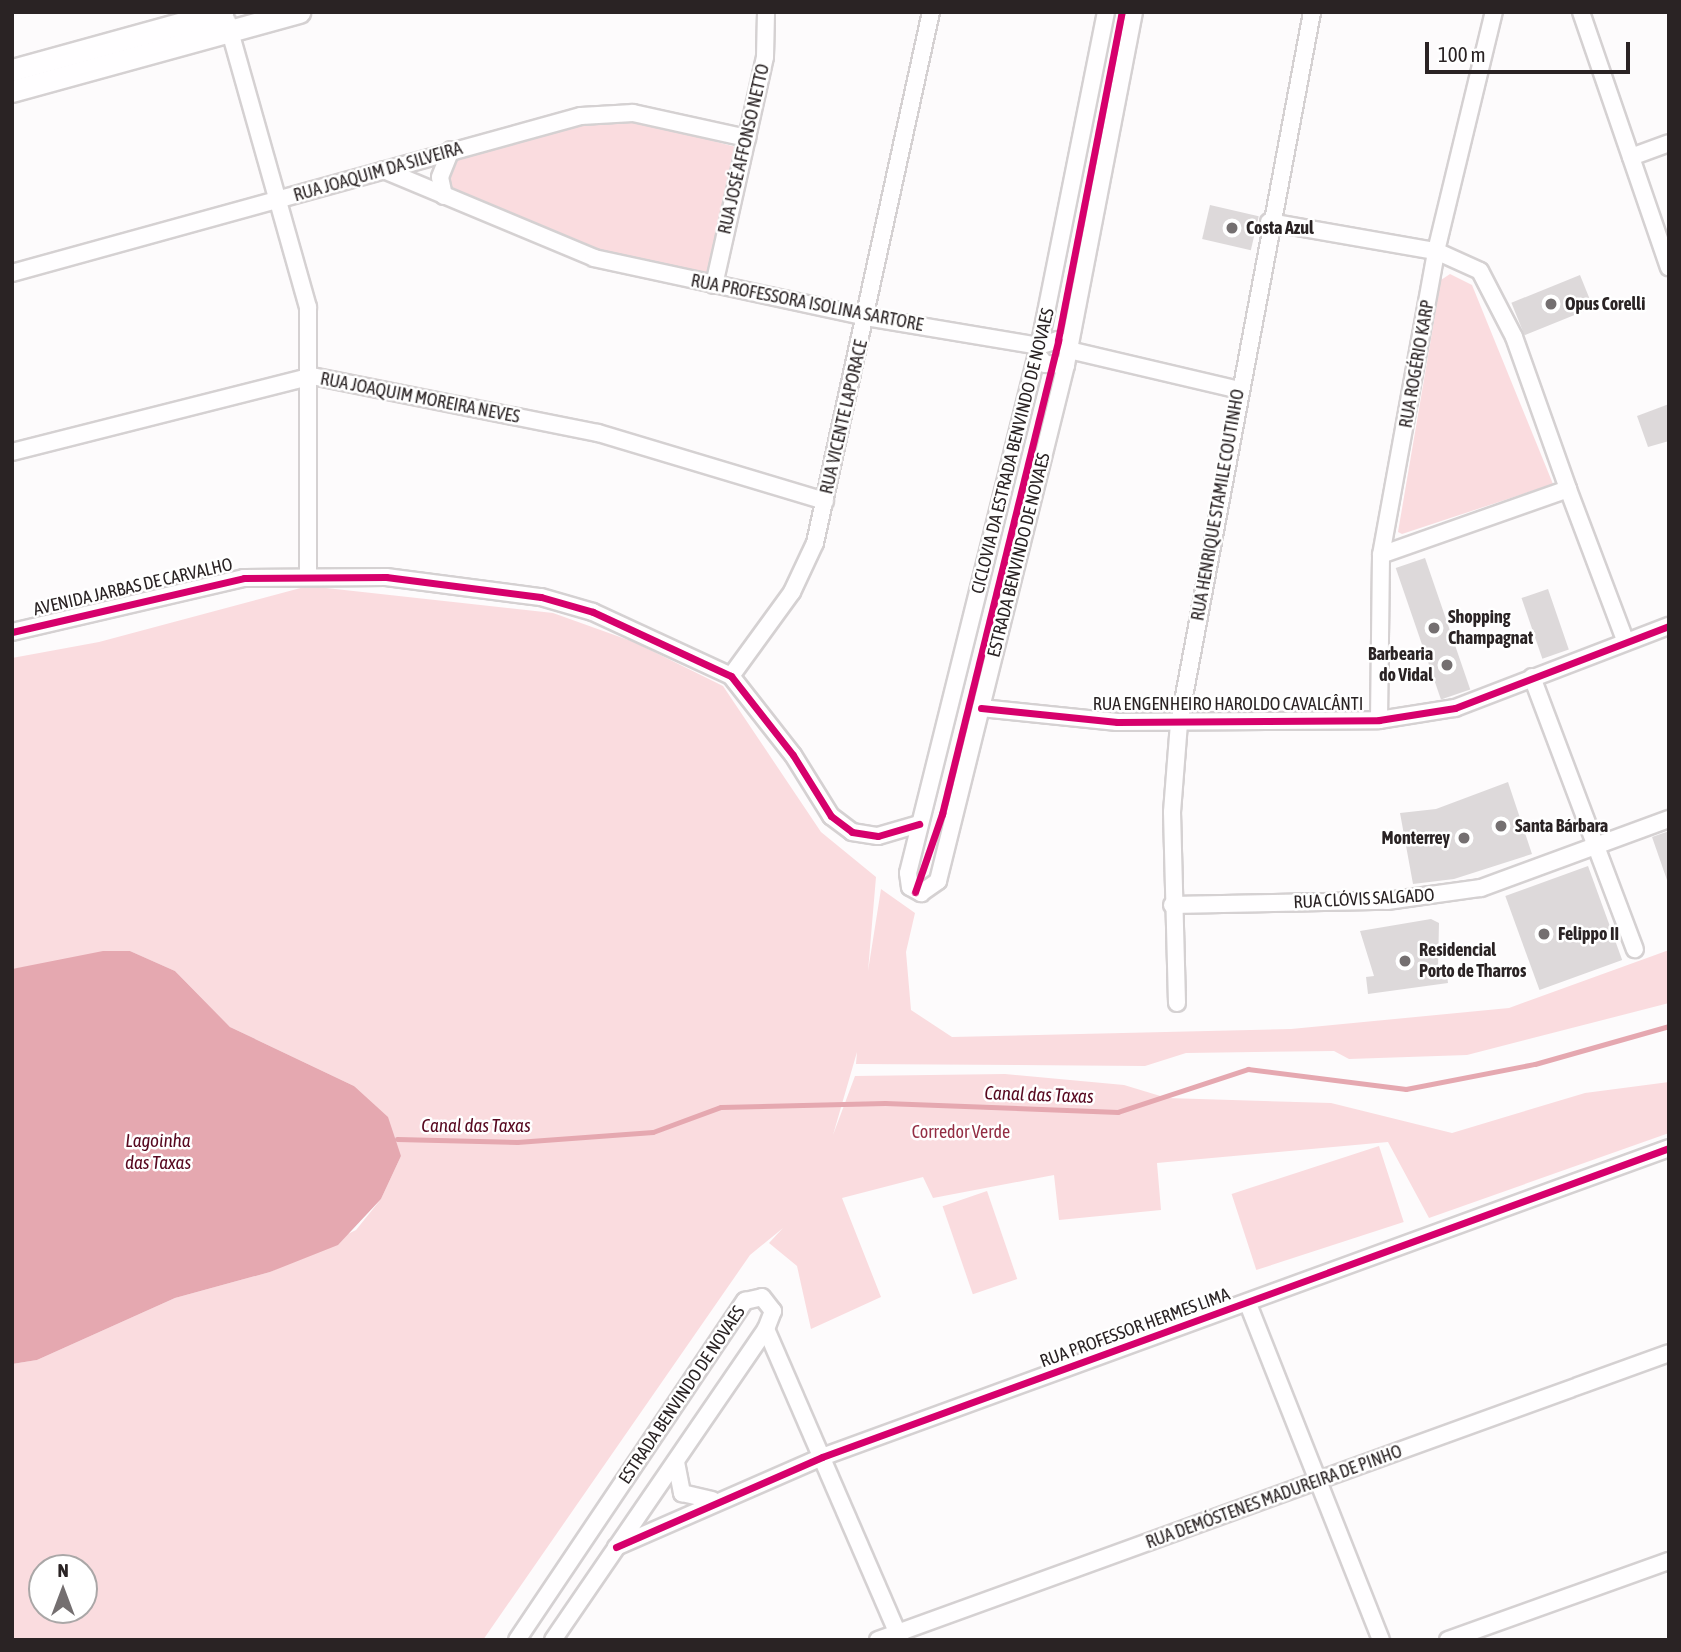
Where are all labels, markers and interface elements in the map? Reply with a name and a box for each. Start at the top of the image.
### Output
scale bar [1429,28,1634,72]
text: 100 m [1438,42,1486,66]
street label: RUA JOSÉ AFFONSO NETTO [714,62,774,236]
street label: RUA JOAQUIM DA SILVEIRA [291,138,465,206]
place label: Costa Azul [1246,217,1314,239]
marker: Costa Azul [1224,220,1240,236]
street label: RUA PROFESSORA ISOLINA SARTORE [689,270,925,336]
place label: Opus Corelli [1565,293,1645,315]
marker: Opus Corelli [1543,296,1559,312]
street label: RUA ROGÉRIO KARP [1395,298,1439,430]
street label: CICLOVIA DA ESTRADA BENVINDO DE NOVAES [967,306,1059,596]
street label: RUA VICENTE LAPORACE [816,338,872,496]
street label: RUA JOAQUIM MOREIRA NEVES [318,368,522,428]
street label: RUA HENRIQUE STAMILE COUTINHO [1187,388,1249,622]
street label: ESTRADA BENVINDO DE NOVAES [983,451,1055,659]
street label: AVENIDA JARBAS DE CARVALHO [31,554,235,620]
place label: Shopping Champagnat [1448,607,1533,650]
marker: Shopping Champagnat [1426,620,1442,636]
place label: Barbearia do Vidal [1368,644,1433,686]
marker: Barbearia do Vidal [1439,657,1455,673]
street label: RUA ENGENHEIRO HAROLDO CAVALCÂNTI [1093,693,1363,715]
place label: Santa Bárbara [1515,815,1608,837]
marker: Santa Bárbara [1493,818,1509,834]
place label: Monterrey [1382,827,1450,849]
marker: Monterrey [1456,830,1472,846]
street label: RUA CLÓVIS SALGADO [1293,885,1435,913]
place label: Felippo II [1558,923,1619,945]
marker: Felippo II [1536,926,1552,942]
place label: Residencial Porto de Tharros [1419,940,1526,982]
marker: Residencial Porto de Tharros [1397,953,1413,969]
water label: Canal das Taxas [984,1082,1094,1108]
water label: Canal das Taxas [421,1115,531,1137]
park label: Corredor Verde [912,1121,1010,1143]
water label: Lagoinha das Taxas [125,1130,191,1174]
street label: RUA PROFESSOR HERMES LIMA [1037,1284,1233,1372]
street label: ESTRADA BENVINDO DE NOVAES [614,1302,750,1488]
street label: RUA DEMÓSTENES MADUREIRA DE PINHO [1143,1441,1405,1553]
north arrow [28,1554,98,1624]
text: N [57,1559,69,1581]

